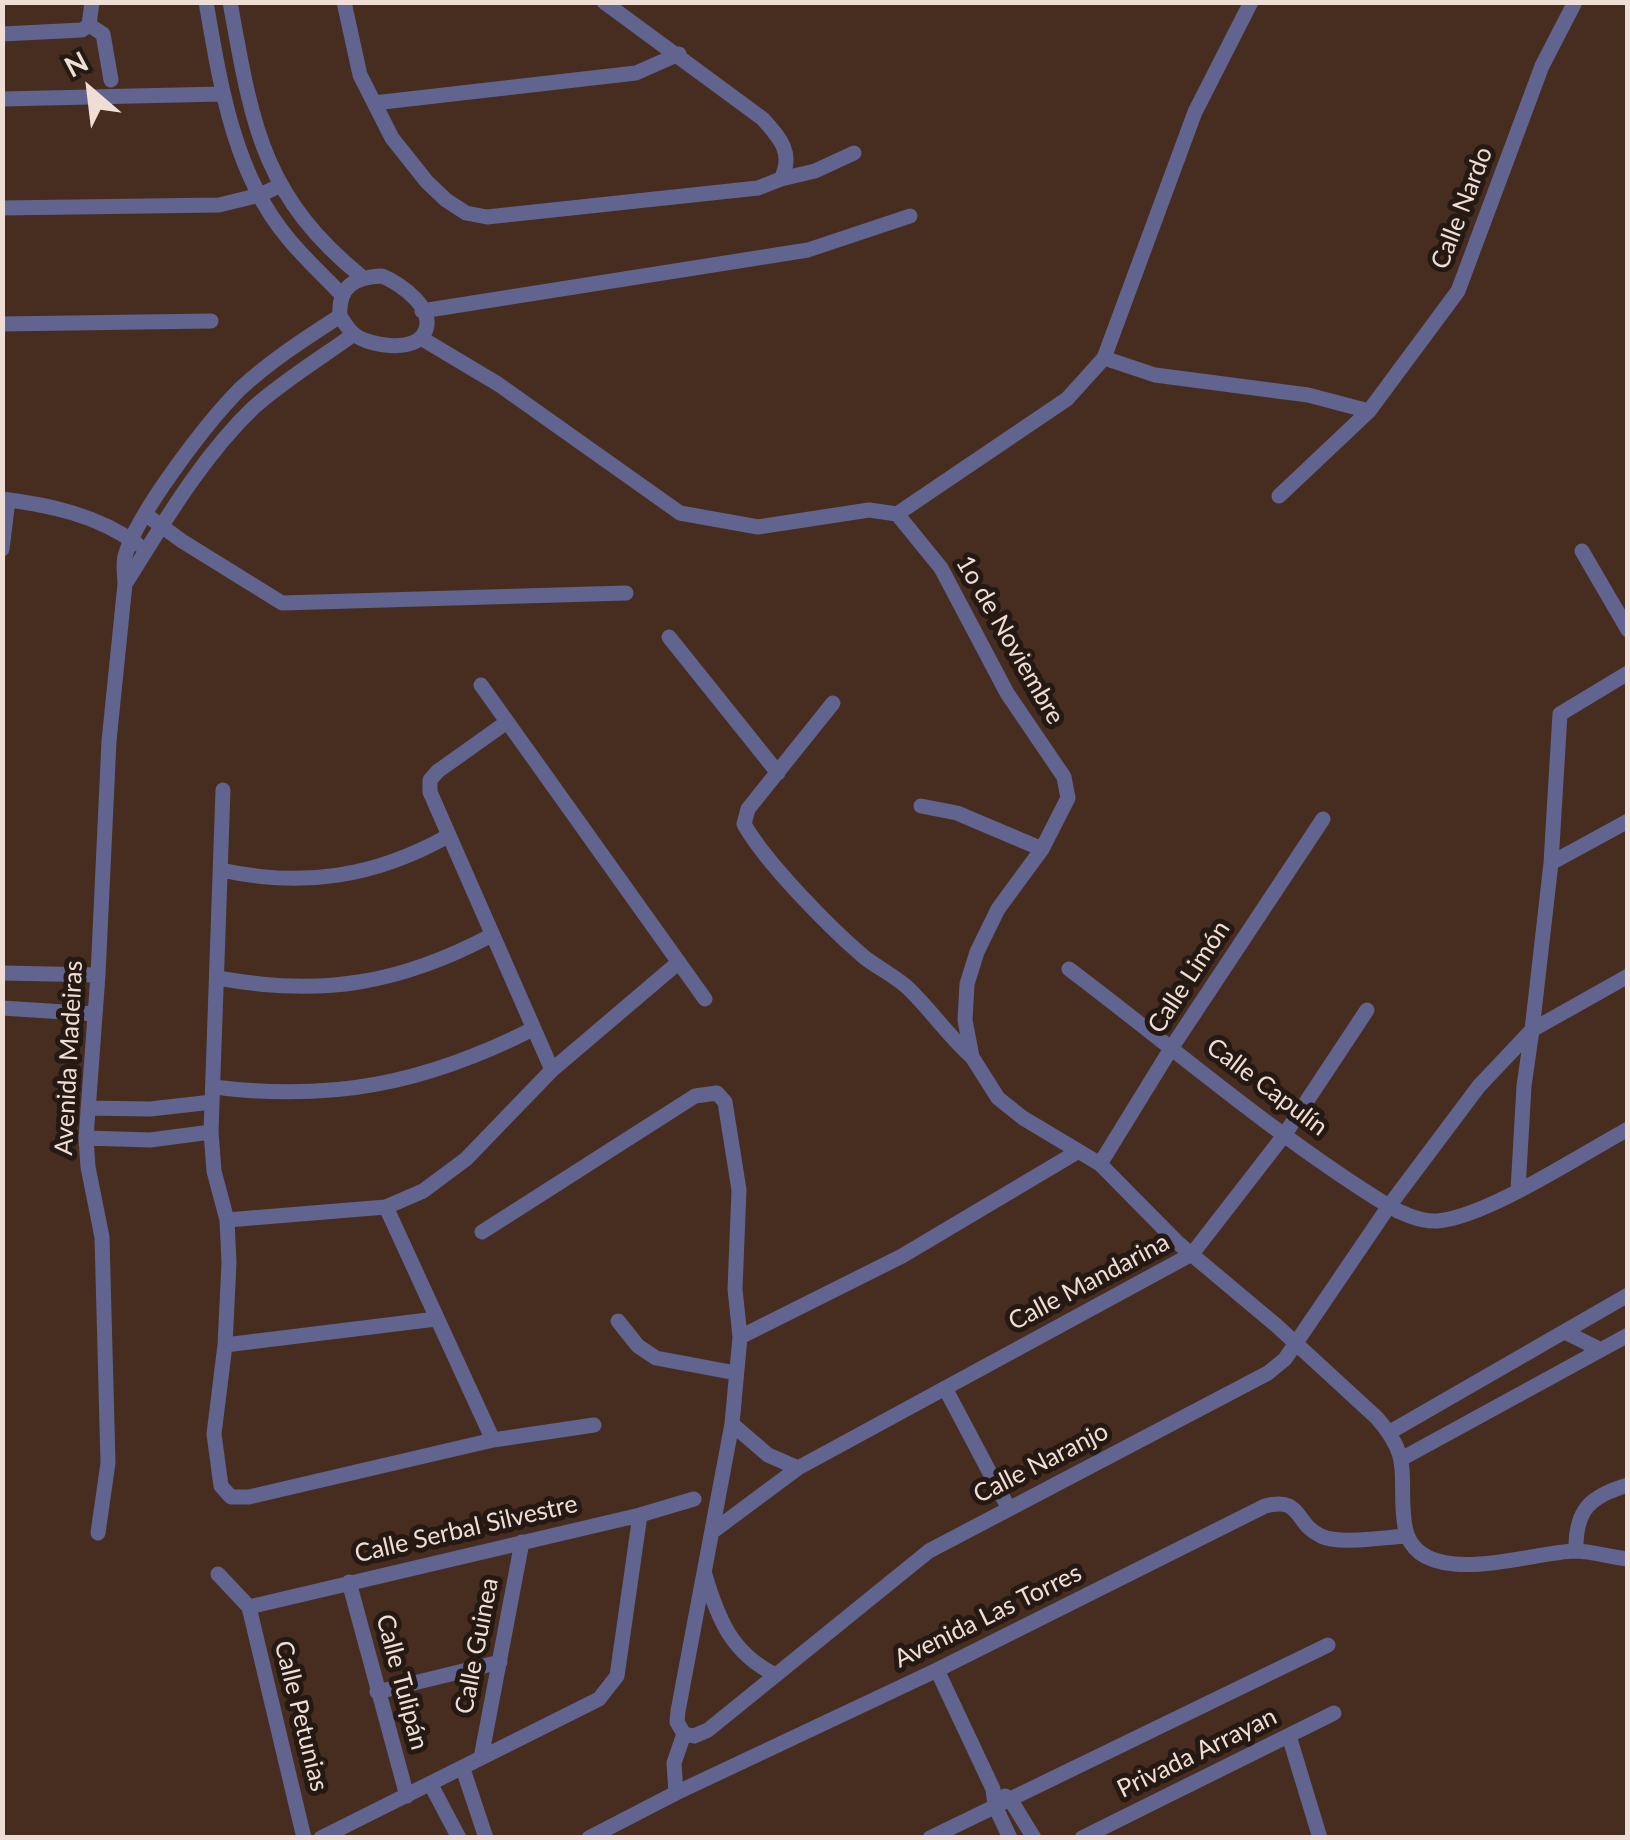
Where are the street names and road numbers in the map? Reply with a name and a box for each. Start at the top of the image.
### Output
street label: Calle Nardo [1425,143,1499,273]
street label: 1o de Noviembre [950,550,1070,730]
street label: Calle Limón [1142,915,1236,1039]
street label: Avenida Madeiras [49,960,89,1156]
street label: Calle Capulín [1201,1032,1333,1142]
street label: Calle Mandarina [1004,1227,1174,1337]
street label: Calle Naranjo [969,1416,1113,1510]
street label: Calle Serbal Silvestre [352,1489,580,1569]
street label: Avenida Las Torres [890,1558,1086,1674]
street label: Calle Guinea [449,1575,505,1717]
street label: Calle Tulipán [370,1611,434,1753]
street label: Calle Petunias [268,1638,334,1794]
street label: Privada Arrayan [1112,1701,1282,1805]

